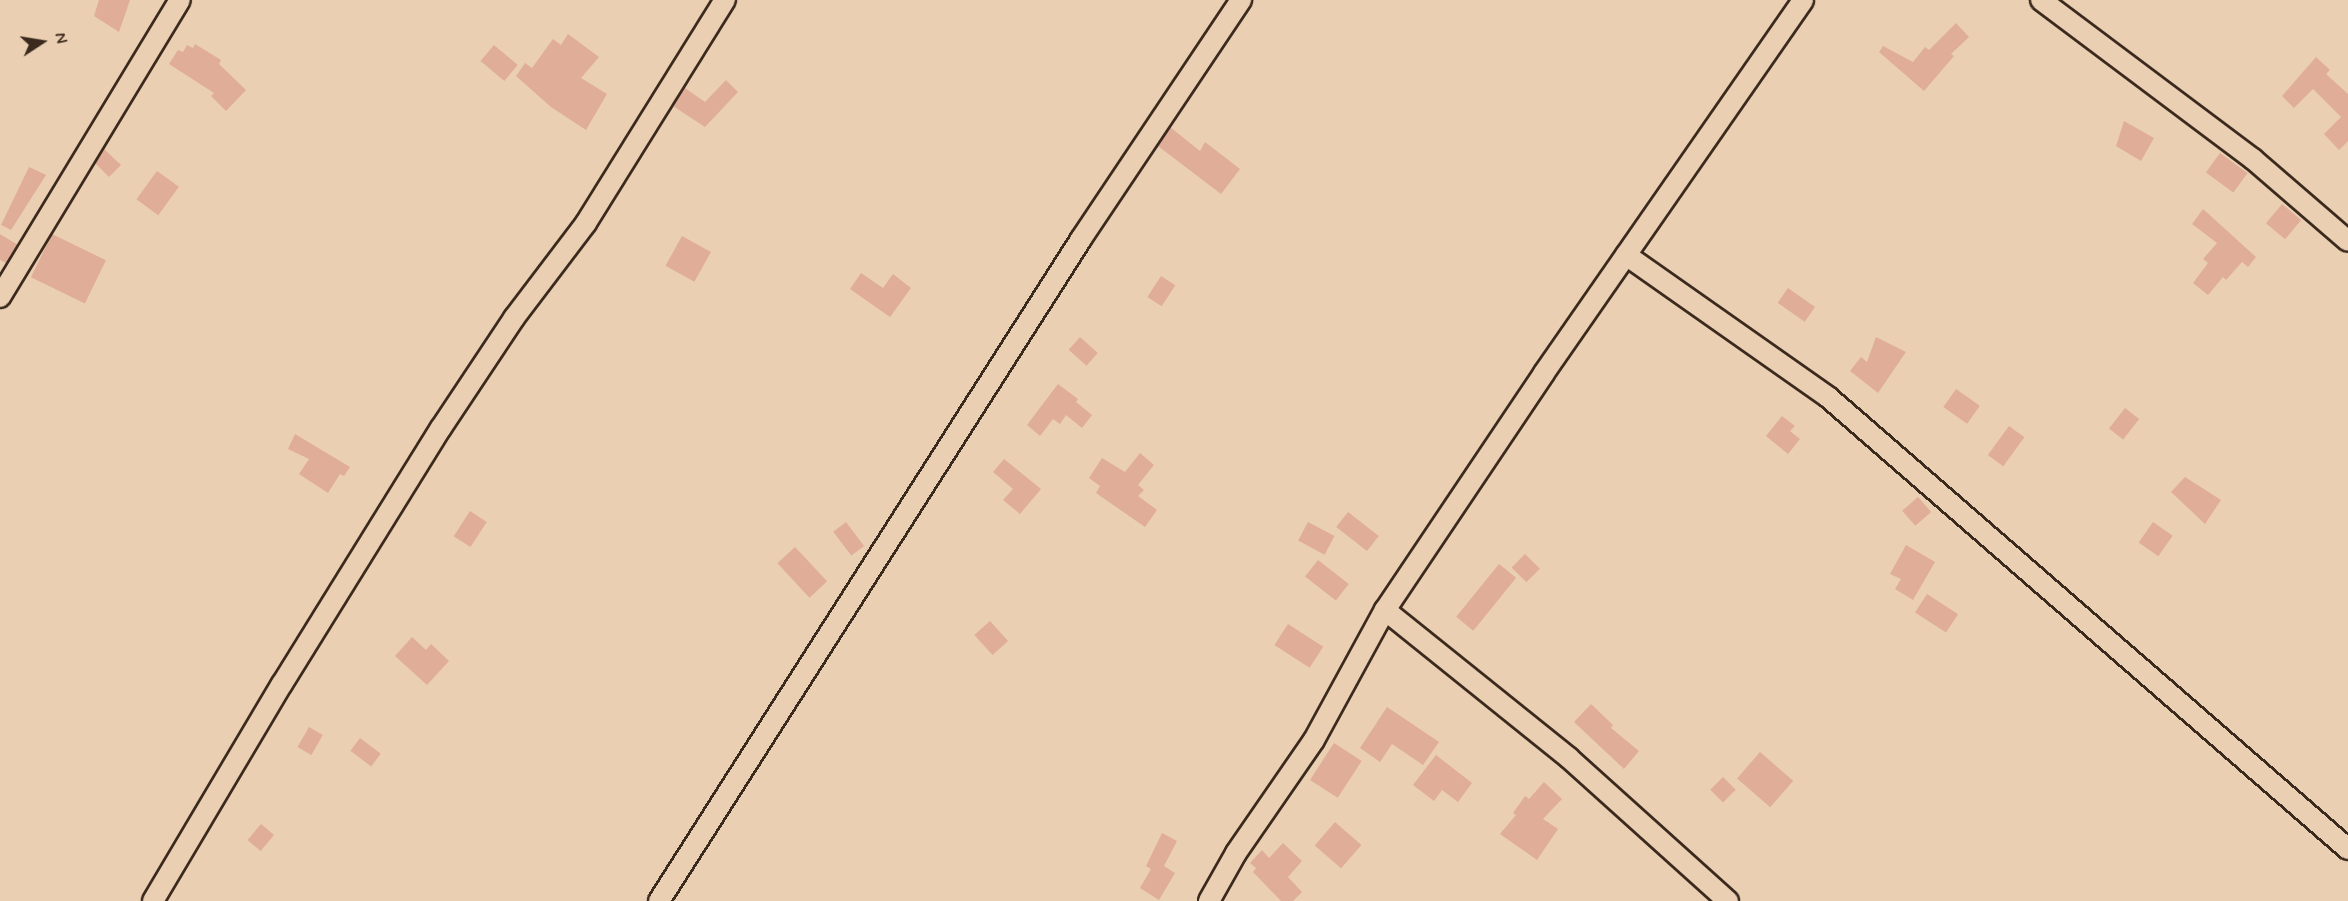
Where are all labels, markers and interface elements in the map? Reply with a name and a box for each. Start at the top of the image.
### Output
north arrow [12,12,72,72]
text: N [49,31,71,46]

